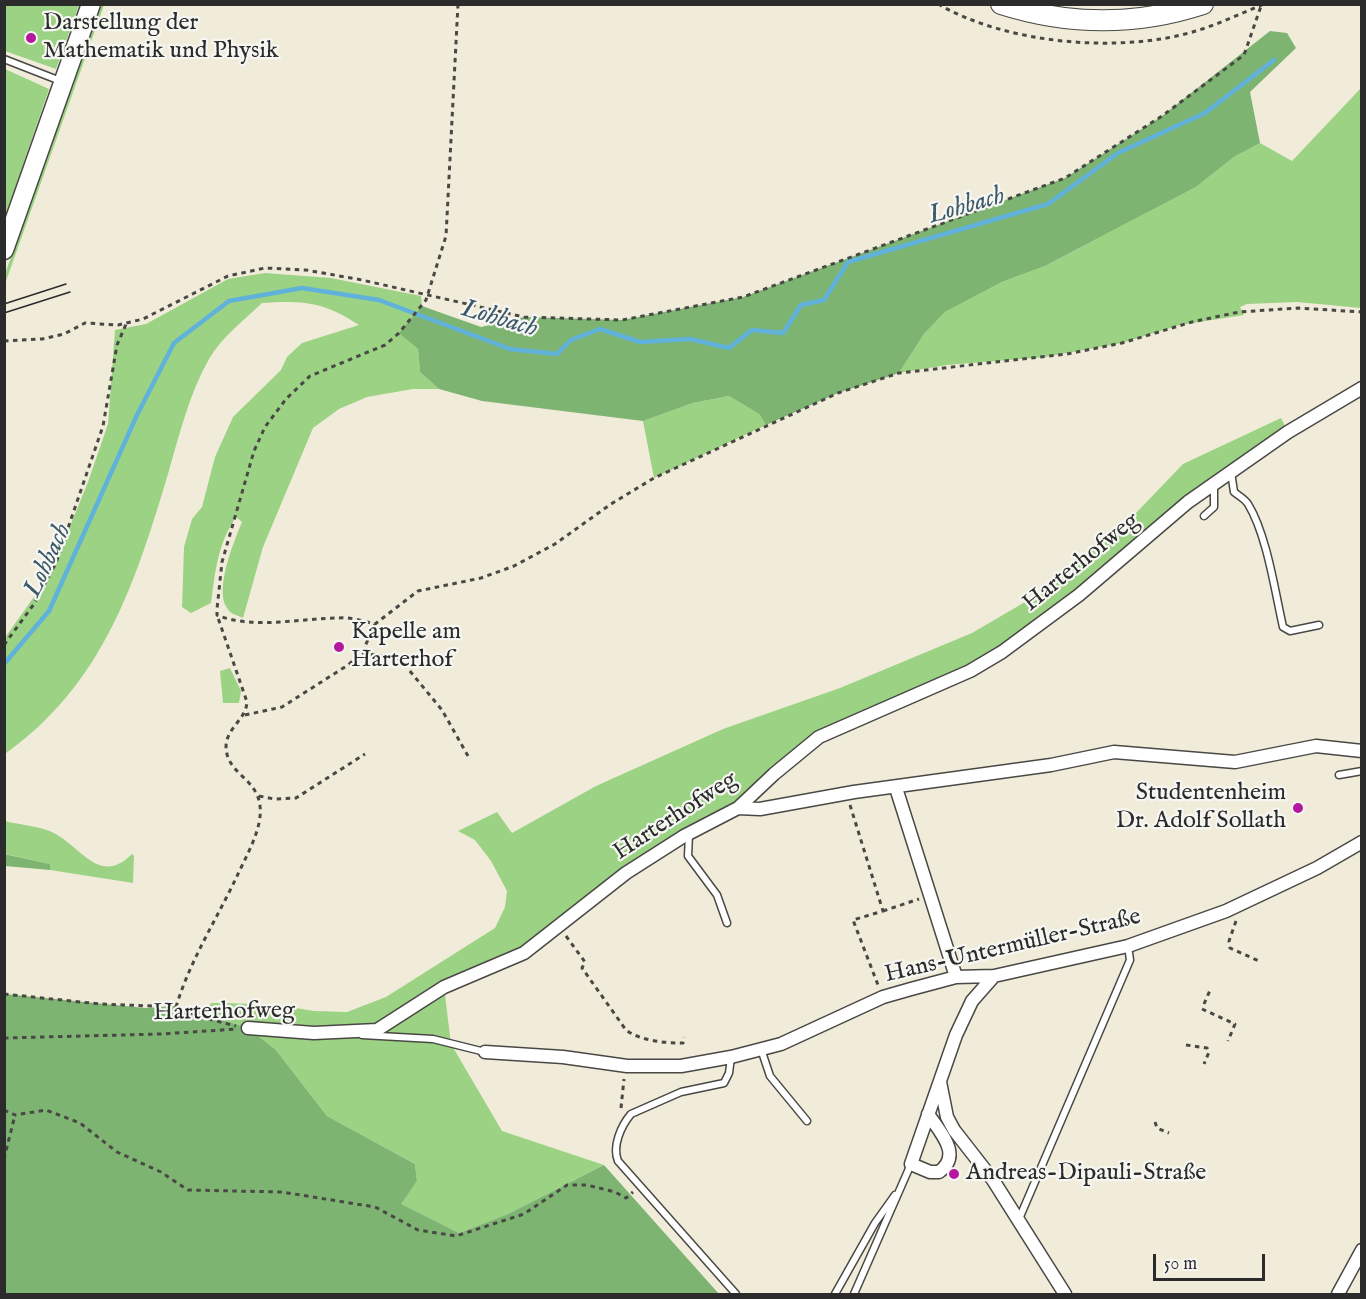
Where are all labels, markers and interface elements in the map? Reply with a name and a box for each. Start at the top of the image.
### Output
place label: Darstellung der Mathematik und Physik [43,10,279,66]
marker: Darstellung der Mathematik und Physik [24,31,38,45]
water label: Lohbach [925,181,1009,233]
water label: Lohbach [457,294,541,346]
street label: Harterhofweg [1018,507,1146,619]
water label: Lohbach [18,519,80,603]
place label: Kapelle am Harterhof [351,619,461,675]
marker: Kapelle am Harterhof [332,640,346,654]
street label: Harterhofweg [609,766,743,868]
place label: Studentenheim Dr. Adolf Sollath [1116,780,1286,836]
marker: Studentenheim Dr. Adolf Sollath [1291,801,1305,815]
street label: Hans-Untermüller-Straße [882,904,1144,990]
street label: Harterhofweg [153,997,295,1029]
place label: Andreas-Dipauli-Straße [966,1160,1206,1188]
marker: Andreas-Dipauli-Straße [947,1167,961,1181]
scale bar [1156,1242,1268,1280]
text: 50 m [1164,1253,1197,1276]

